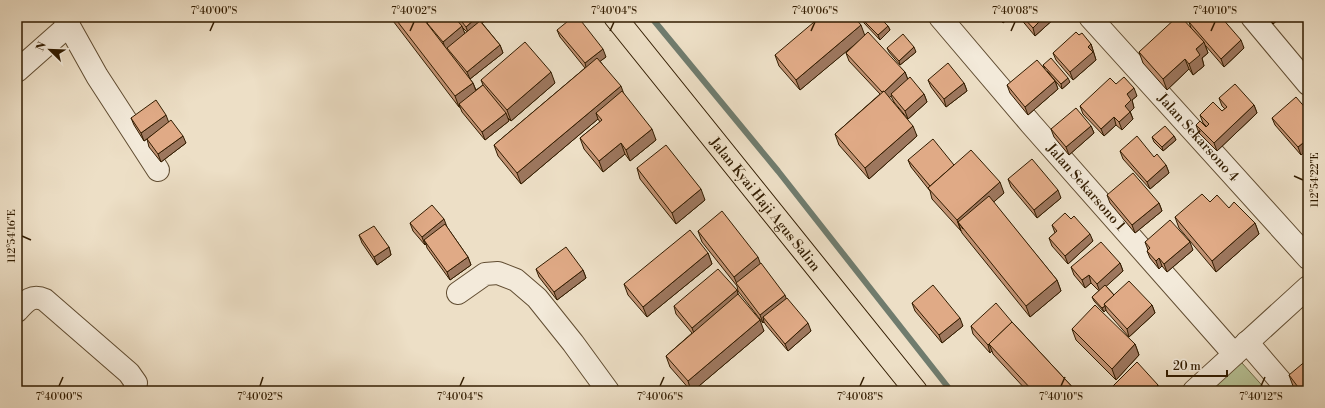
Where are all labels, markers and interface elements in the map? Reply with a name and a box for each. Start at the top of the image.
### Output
text: 7°40'00"S [191,5,237,17]
text: 7°40'02"S [391,5,437,17]
text: 7°40'04"S [591,5,637,17]
text: 7°40'06"S [792,5,838,17]
text: 7°40'08"S [992,5,1038,17]
text: 7°40'10"S [1193,5,1237,17]
north arrow [30,30,70,70]
text: N [34,39,50,53]
street label: Jalan Sekarsono 4 [1153,89,1243,186]
street label: Jalan Kyai Haji Agus Salim [705,133,824,275]
street label: Jalan Sekarsono 1 [1041,139,1129,235]
text: 112°54'22"E [1309,153,1321,207]
text: 112°54'16"E [6,209,18,263]
scale bar [1167,352,1227,378]
text: 20 m [1173,359,1201,374]
text: 7°40'00"S [36,391,82,403]
text: 7°40'02"S [237,391,283,403]
text: 7°40'04"S [437,391,483,403]
text: 7°40'06"S [637,391,683,403]
text: 7°40'08"S [837,391,883,403]
text: 7°40'10"S [1039,391,1083,403]
text: 7°40'12"S [1239,391,1283,403]

